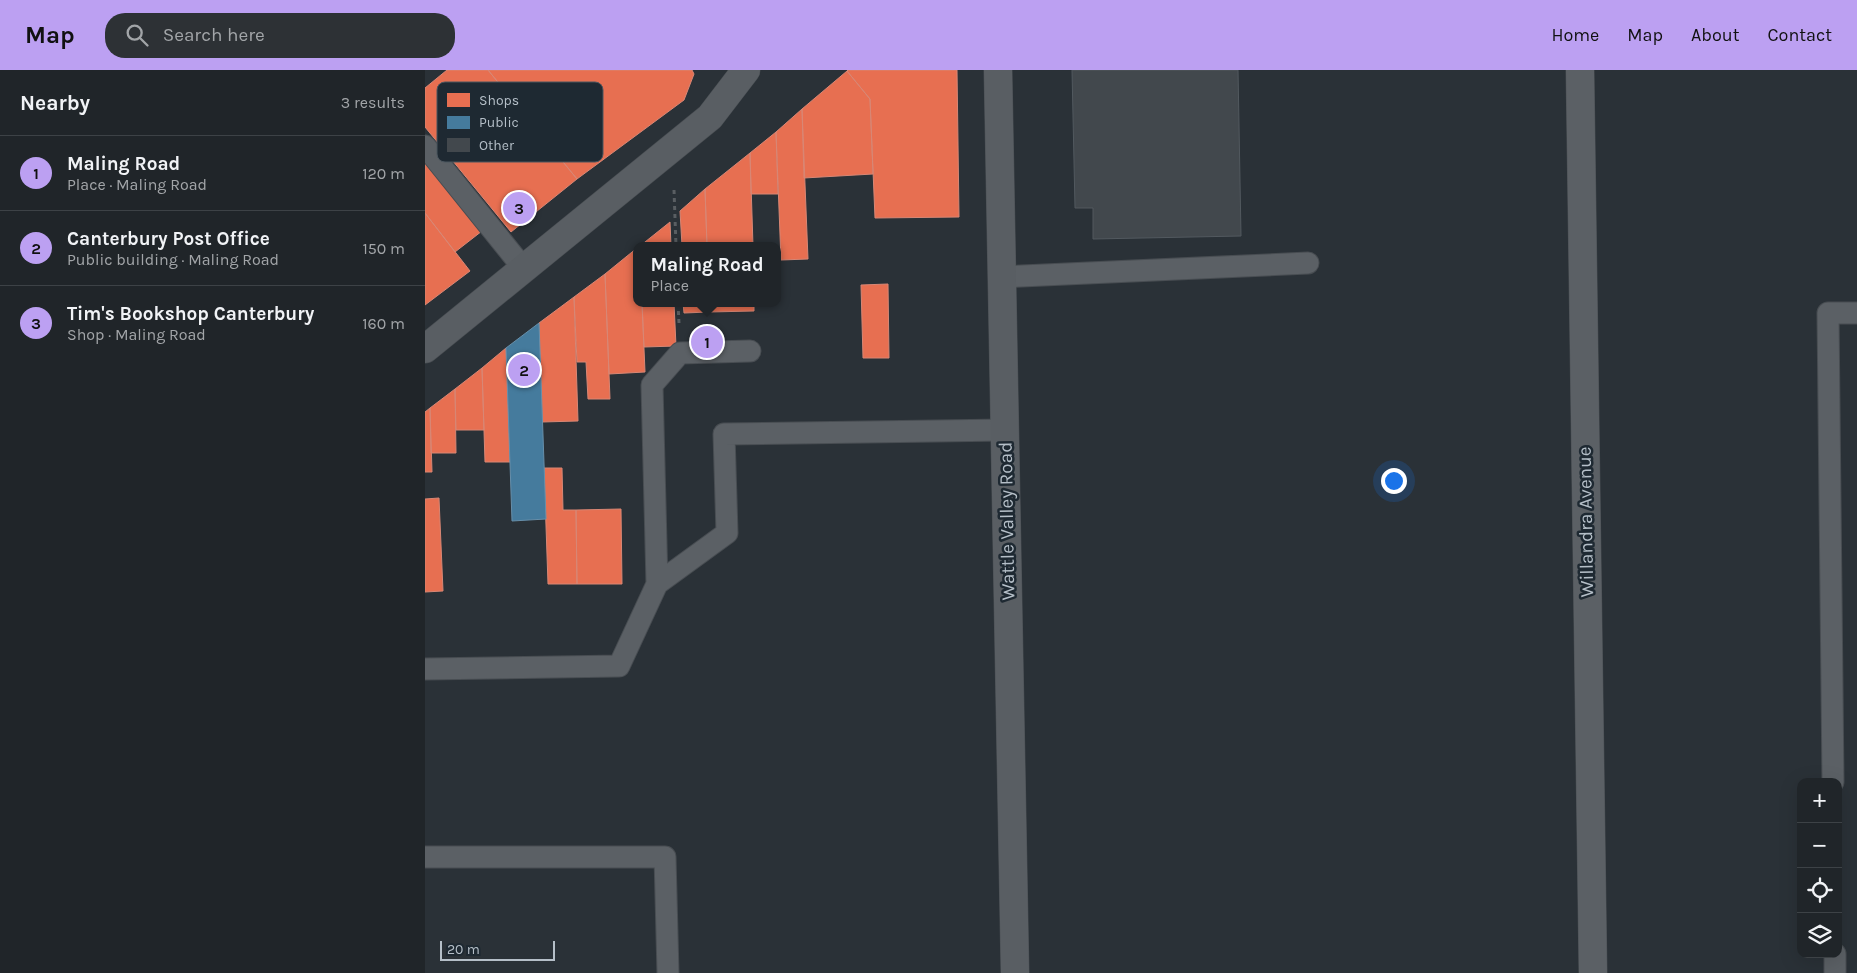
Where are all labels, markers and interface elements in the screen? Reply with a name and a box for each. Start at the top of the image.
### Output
search box [105,13,455,58]
text: Map [25,21,75,49]
icon: search [123,21,151,49]
text: Search here [163,24,265,46]
text: Home [1551,24,1599,46]
text: Map [1627,24,1663,46]
text: About [1691,24,1740,46]
text: Contact [1768,24,1832,46]
legend [437,82,603,162]
text: Nearby [20,91,90,115]
text: Shops [479,92,519,109]
text: 3 results [341,93,405,112]
text: Public [479,114,519,131]
text: Other [479,137,515,154]
text: Maling Road [67,153,180,175]
text: 1 [33,164,39,183]
text: 120 m [362,164,405,183]
text: Place · Maling Road [67,175,207,194]
pin: 3 [503,189,535,227]
text: Canterbury Post Office [67,228,270,250]
text: 2 [31,239,41,258]
text: 150 m [362,239,405,258]
popup [633,242,781,307]
text: Public building · Maling Road [67,250,279,269]
text: Maling Road [650,254,764,276]
text: Place [650,276,689,295]
text: Tim's Bookshop Canterbury [67,303,314,325]
text: 3 [31,314,41,333]
text: 160 m [362,314,405,333]
pin: 1 [691,323,723,361]
text: Shop · Maling Road [67,325,206,344]
pin: 2 [508,351,540,389]
street label: Wattle Valley Road [995,441,1019,601]
street label: Willandra Avenue [1574,446,1598,598]
your location [1381,468,1407,494]
map controls [1797,778,1842,958]
button: + [1797,778,1842,823]
button: − [1797,823,1842,868]
button: locate [1797,868,1842,913]
button: layers [1797,913,1842,958]
scale bar [440,938,555,961]
text: 20 m [447,941,480,958]

